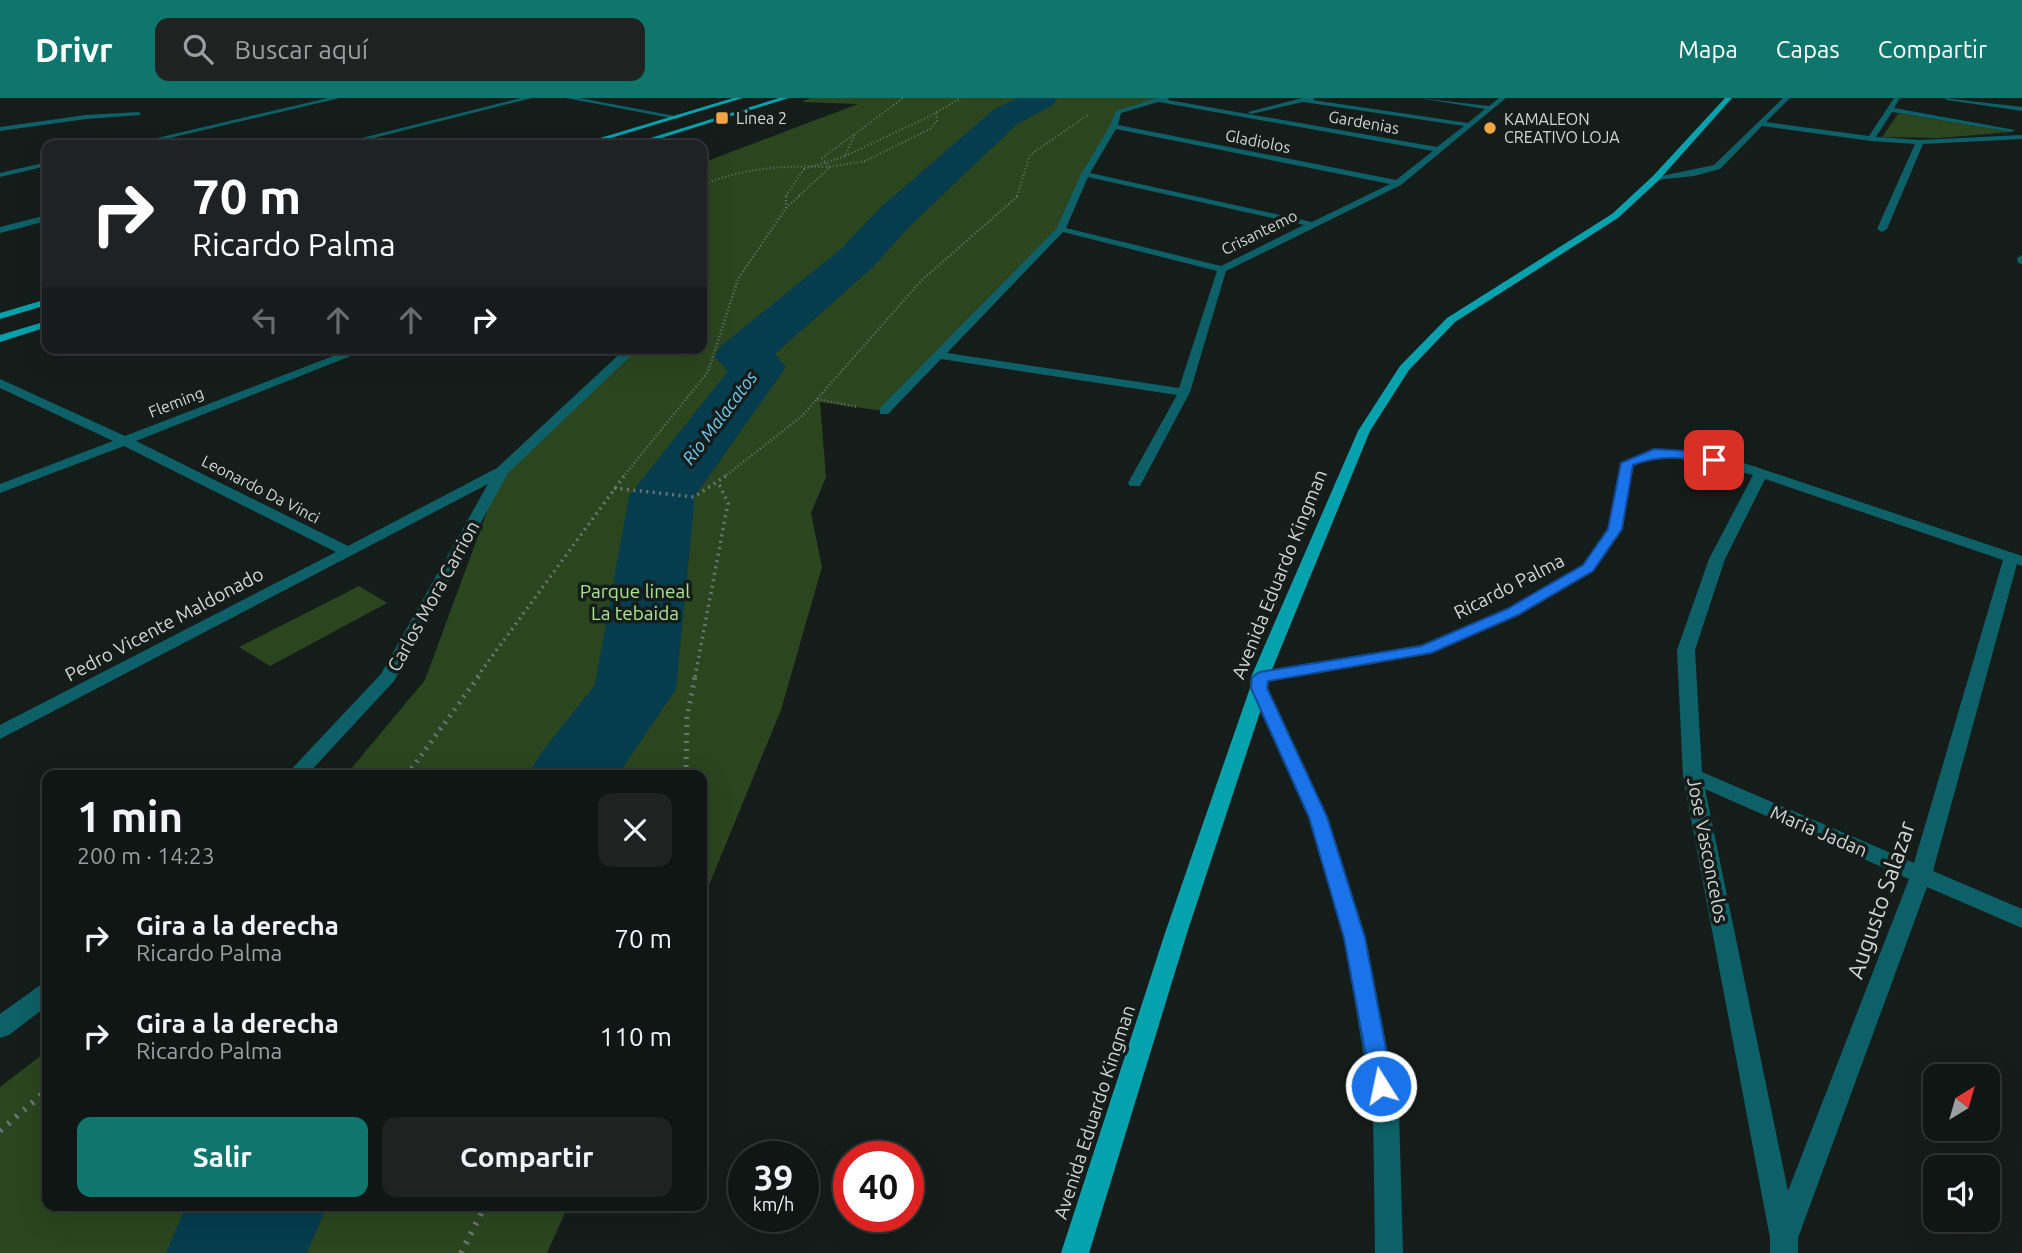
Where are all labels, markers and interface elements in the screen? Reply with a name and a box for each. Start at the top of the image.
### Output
search box [155,18,645,81]
icon: search [179,30,217,68]
text: Drivr [35,31,113,68]
text: Buscar aquí [235,35,368,64]
text: Mapa [1678,36,1738,63]
text: Capas [1776,36,1840,63]
text: Compartir [1878,36,1987,63]
street label: Gardenias [1327,107,1401,137]
place label: Linea 2 [736,109,787,127]
marker: Linea 2 [714,110,730,126]
place label: KAMALEON CREATIVO LOJA [1504,110,1620,146]
marker: KAMALEON CREATIVO LOJA [1482,120,1498,136]
street label: Gladiolos [1224,126,1292,156]
icon: right [77,168,168,259]
text: 70 m [192,168,301,223]
street label: Crisantemo [1218,206,1300,258]
text: Ricardo Palma [192,226,396,262]
icon: left [246,301,284,339]
icon: ahead [319,301,357,339]
icon: ahead [392,301,430,339]
icon: right [465,301,503,339]
water label: Rio Malacatos [678,367,761,468]
street label: Fleming [146,383,206,421]
pin [1684,430,1744,490]
icon: arrive [1695,441,1733,479]
street label: Leonardo Da Vinci [199,451,323,527]
street label: Avenida Eduardo Kingman [1227,466,1331,682]
street label: Carlos Mora Carrion [382,517,484,675]
street label: Ricardo Palma [1450,549,1568,623]
street label: Pedro Vicente Maldonado [61,562,267,686]
park label: Parque lineal La tebaida [580,580,690,624]
street label: Jose Vasconcelos [1683,775,1733,925]
text: 1 min [77,793,183,840]
button: close [598,793,672,867]
street label: Maria Jadan [1767,801,1871,861]
street label: Augusto Salazar [1842,818,1919,982]
text: 200 m · 14:23 [77,843,215,868]
text: Gira a la derecha [136,911,339,940]
icon: right [77,919,115,957]
text: 70 m [614,924,672,953]
text: Ricardo Palma [136,940,282,965]
street label: Avenida Eduardo Kingman [1049,1002,1139,1222]
text: Gira a la derecha [136,1009,339,1038]
icon: right [77,1017,115,1055]
text: 110 m [600,1022,672,1051]
text: Ricardo Palma [136,1038,282,1063]
position arrow [1344,1049,1418,1123]
north arrow [1923,1064,2000,1141]
map controls [1923,1064,2000,1232]
button: Salir [77,1117,368,1197]
button: Compartir [382,1117,672,1197]
speed limit sign: 40 [833,1141,924,1232]
button: sound [1923,1155,2000,1232]
text: 39 [754,1157,793,1197]
text: km/h [753,1194,794,1214]

